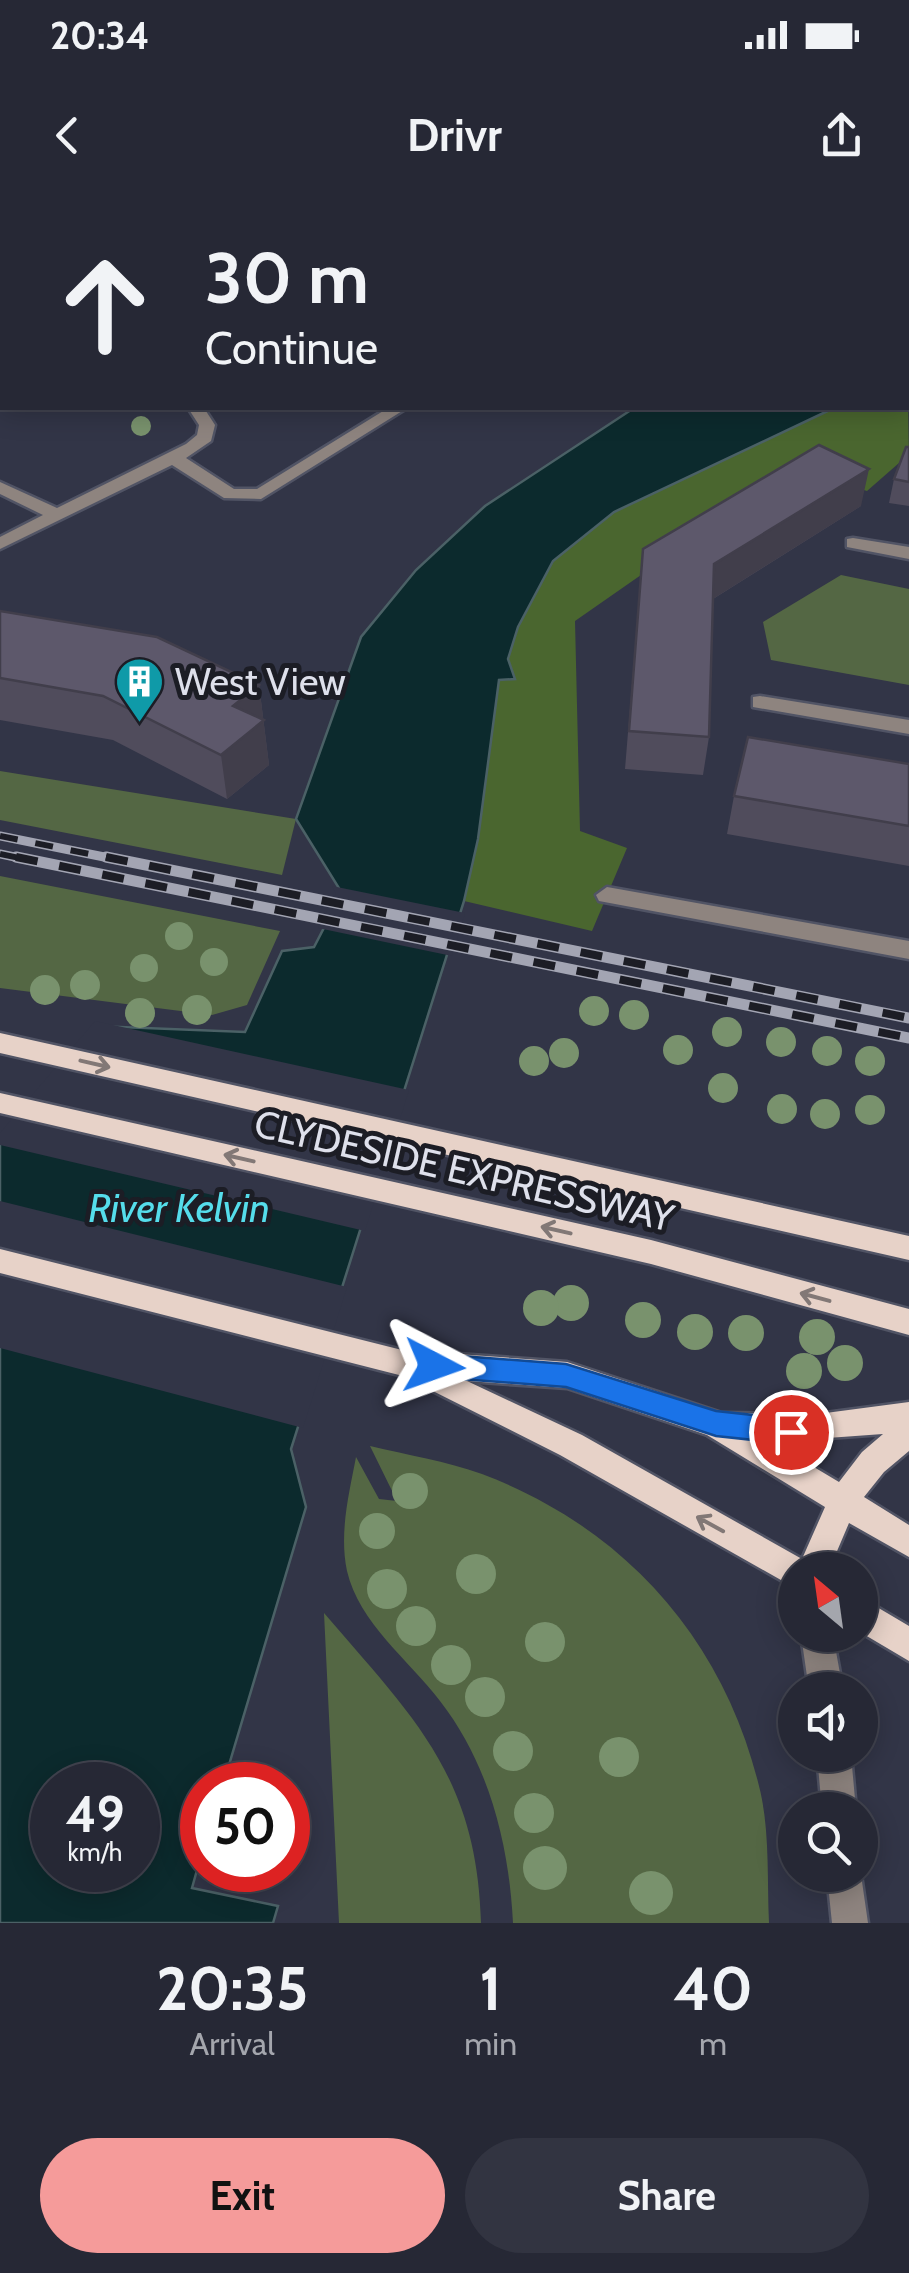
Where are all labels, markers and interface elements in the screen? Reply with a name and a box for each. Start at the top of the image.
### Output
text: 20:34 [50,12,149,59]
icon: back [40,108,95,163]
text: Drivr [407,108,502,162]
icon: share [814,108,869,163]
text: 30 m [205,235,369,321]
icon: ahead [40,240,170,370]
text: Continue [205,321,378,375]
building icon: West View [114,656,166,724]
place label: West View [175,658,346,705]
one-way arrow [78,1056,110,1075]
street label: CLYDESIDE EXPRESSWAY [250,1099,679,1242]
one-way arrow [224,1148,256,1166]
water label: River Kelvin [88,1183,270,1232]
one-way arrow [541,1220,573,1238]
one-way arrow [800,1286,831,1305]
position arrow [382,1314,486,1418]
pin [749,1390,834,1475]
icon: arrive [764,1405,819,1460]
one-way arrow [696,1514,725,1534]
north arrow [778,1552,878,1652]
map controls [778,1552,878,1892]
button: sound [778,1672,878,1772]
speed limit sign: 50 [180,1762,310,1892]
text: 49 [65,1784,125,1845]
button: search [778,1792,878,1892]
text: km/h [68,1837,122,1867]
text: 20:35 [156,1952,308,2025]
text: 1 [480,1952,502,2025]
text: 40 [673,1952,753,2025]
text: Arrival [190,2024,275,2063]
text: min [464,2024,517,2063]
text: m [699,2024,727,2063]
button: Exit [40,2138,445,2253]
button: Share [465,2138,869,2253]

